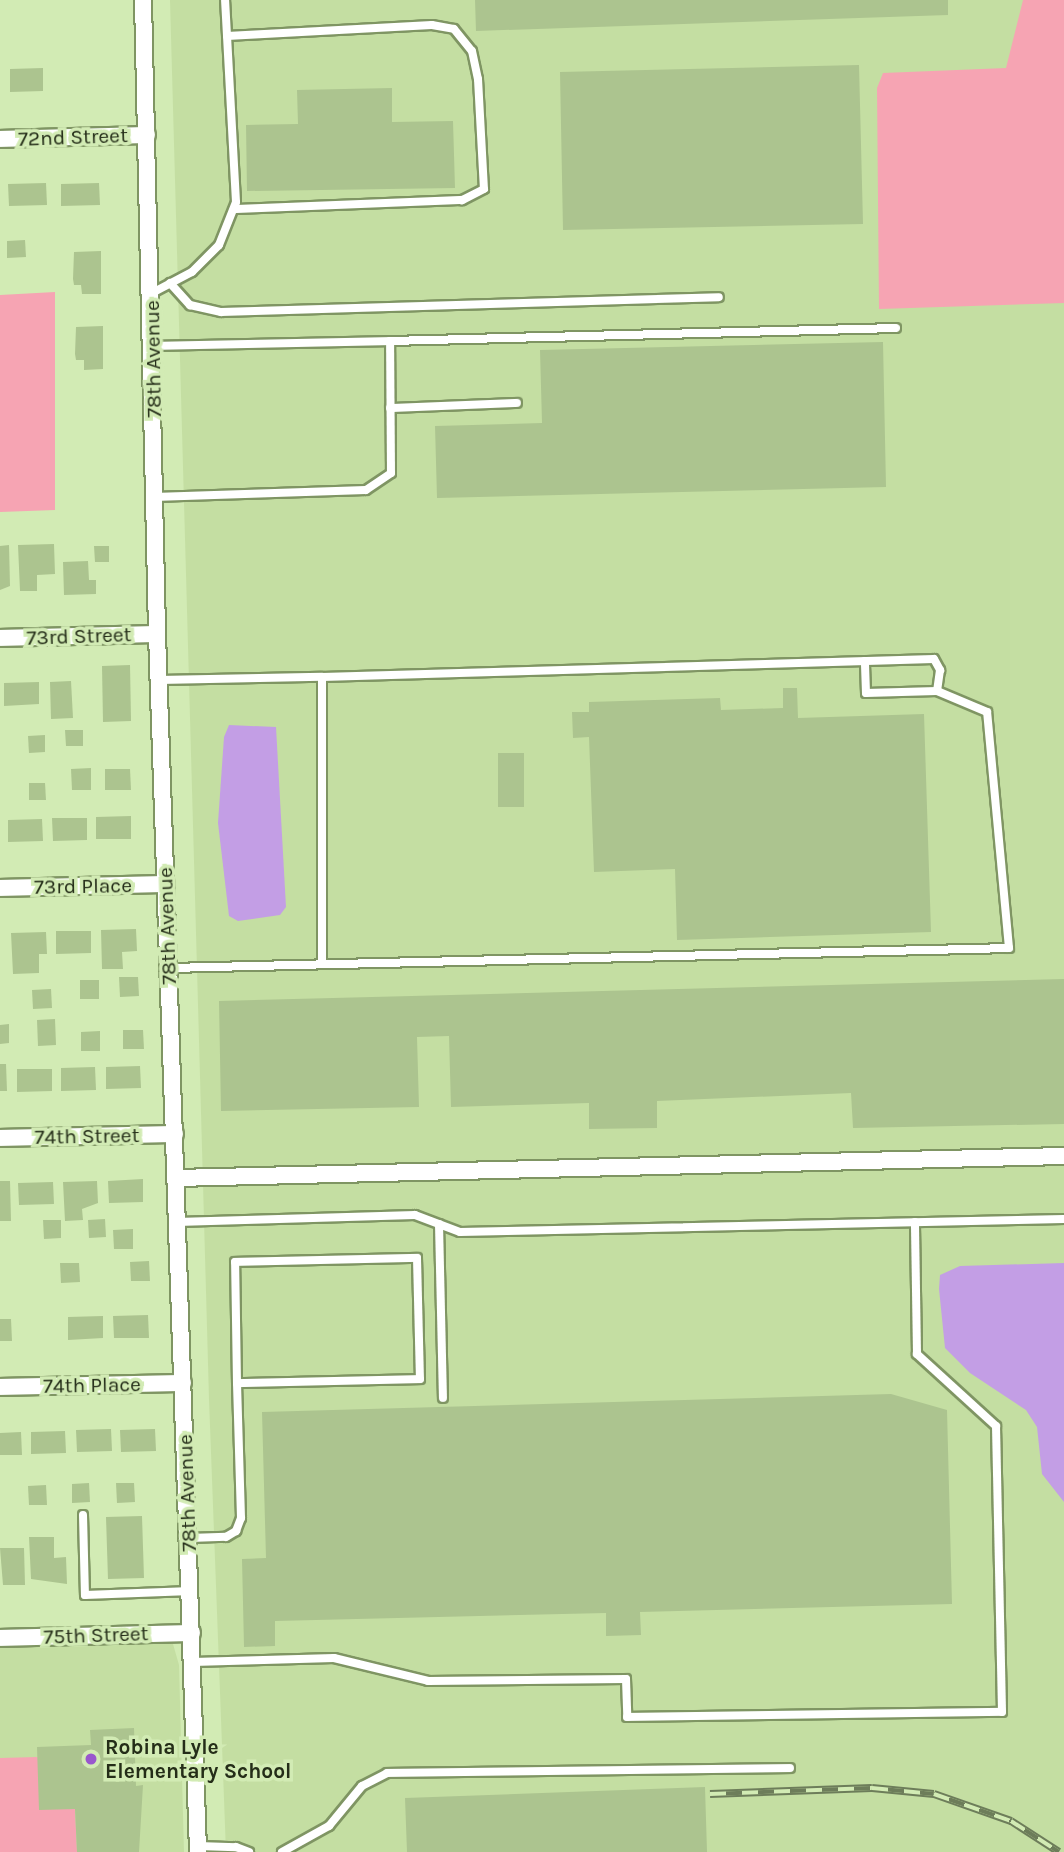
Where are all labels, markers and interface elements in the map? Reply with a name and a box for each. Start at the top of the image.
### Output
street label: 72nd Street [18,122,128,152]
street label: 78th Avenue [139,300,167,418]
street label: 73rd Street [26,622,132,650]
street label: 78th Avenue [152,867,182,985]
street label: 73rd Place [34,873,132,899]
street label: 74th Street [34,1122,140,1150]
street label: 74th Place [43,1372,141,1398]
street label: 78th Avenue [172,1434,202,1552]
street label: 75th Street [43,1621,149,1649]
place label: Robina Lyle Elementary School [105,1734,291,1784]
marker: Robina Lyle Elementary School [83,1751,99,1767]

